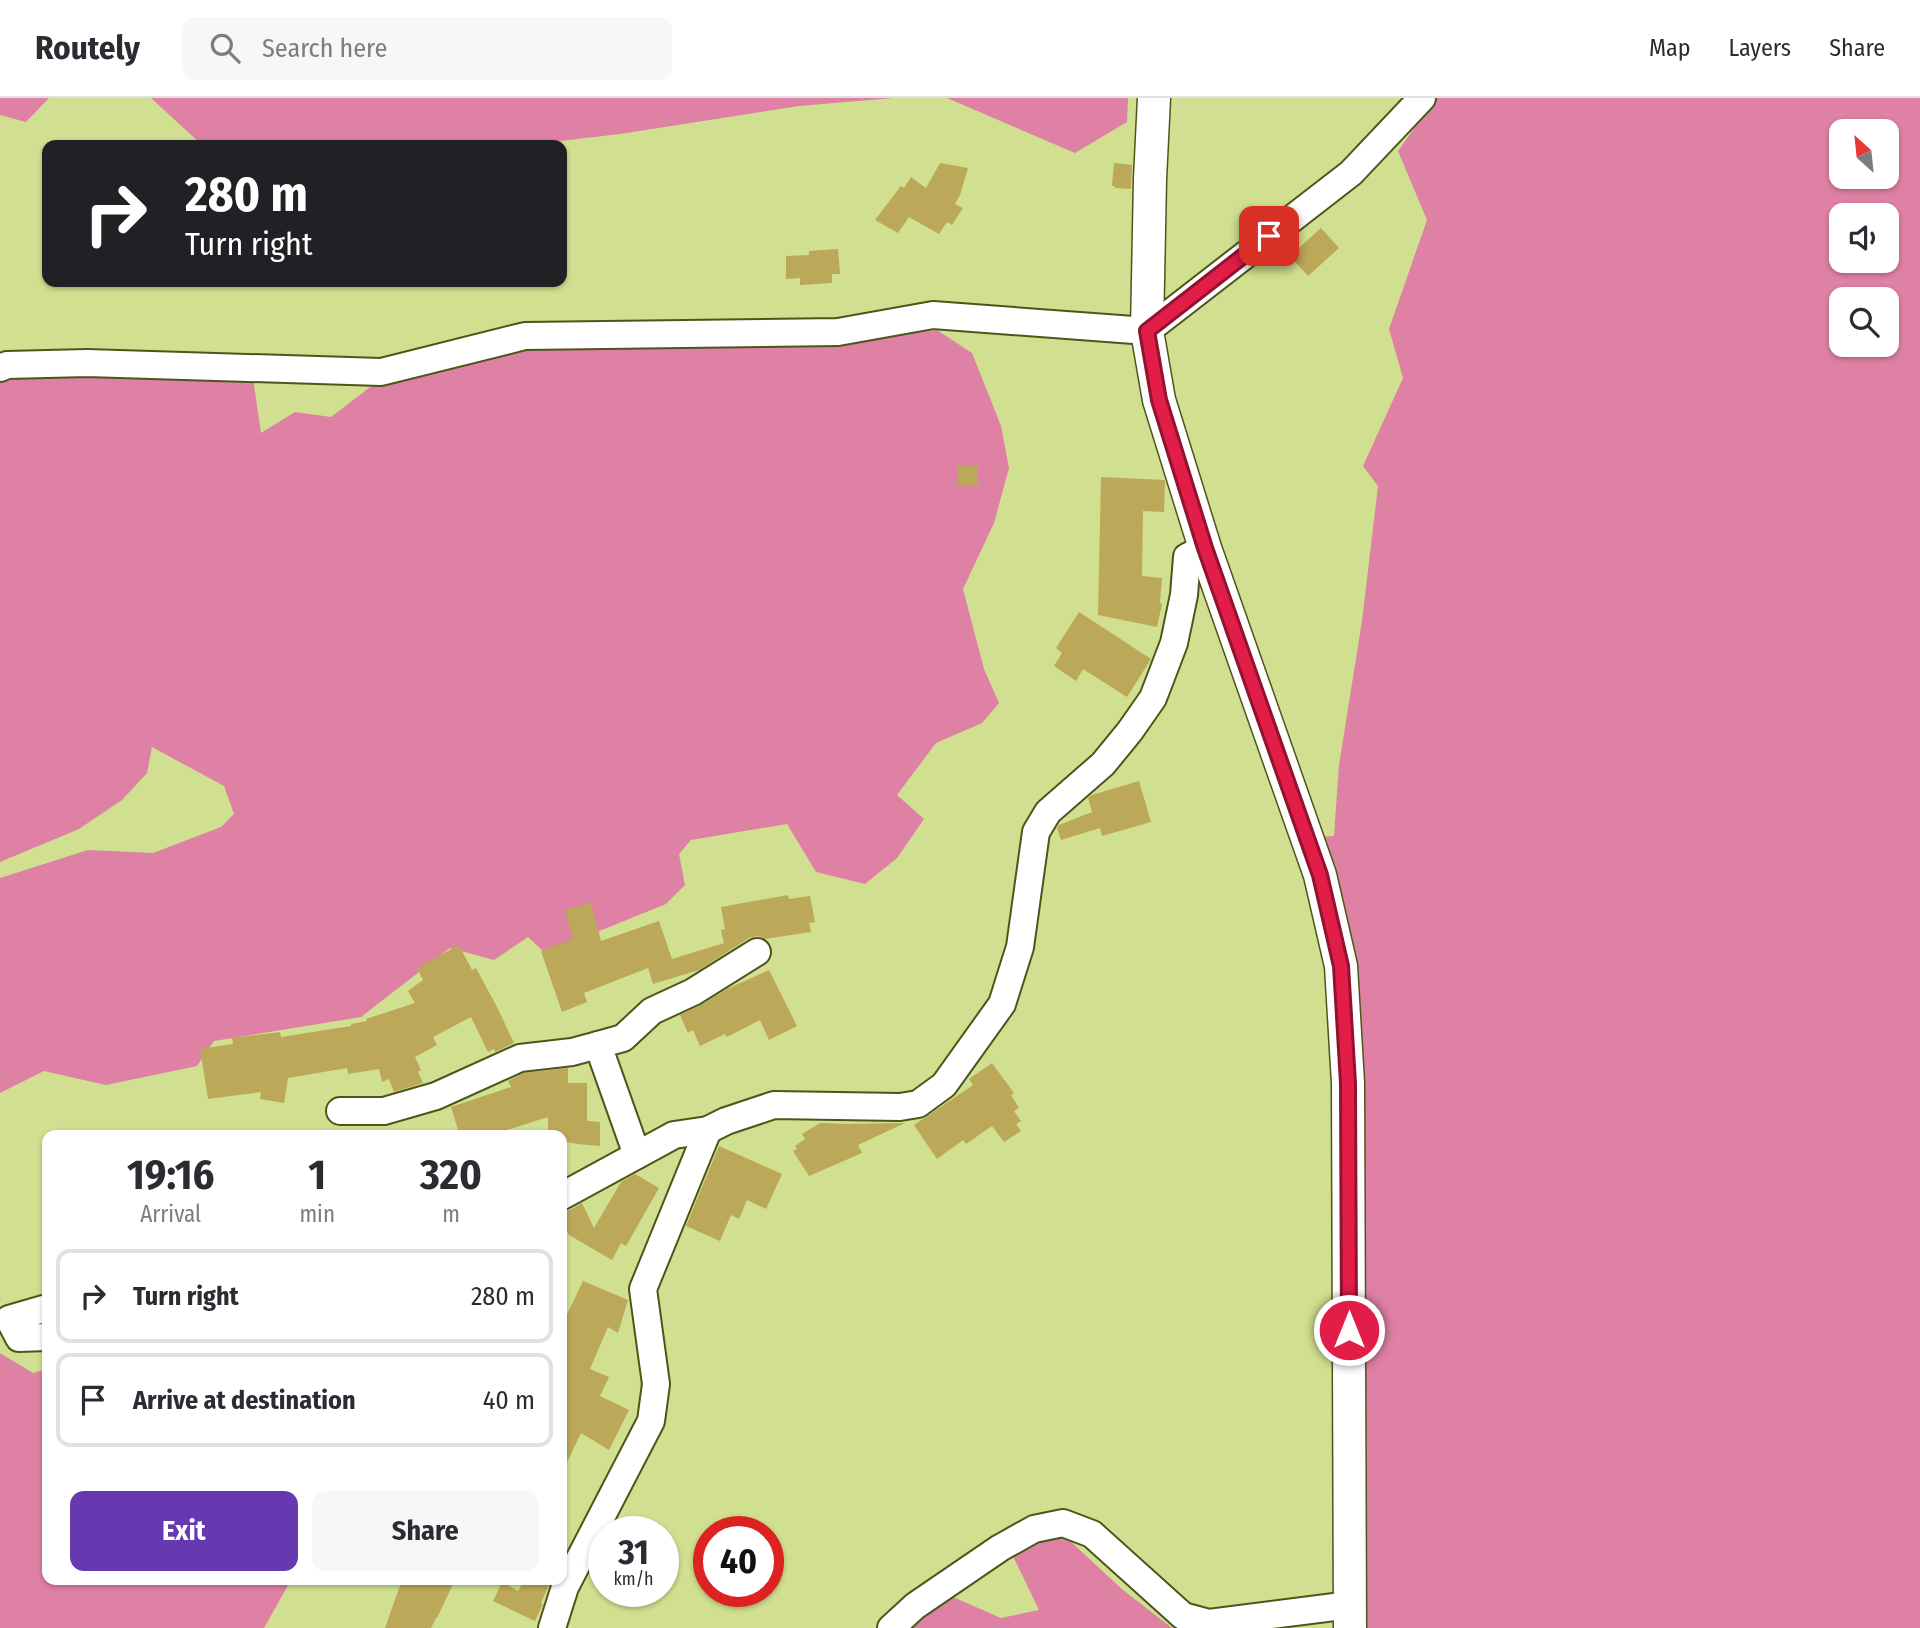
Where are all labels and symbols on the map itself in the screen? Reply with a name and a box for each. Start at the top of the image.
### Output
north arrow [1829,119,1899,189]
pin [1239,206,1299,266]
position arrow [1312,1293,1386,1367]
speed limit sign: 40 [693,1516,784,1607]

